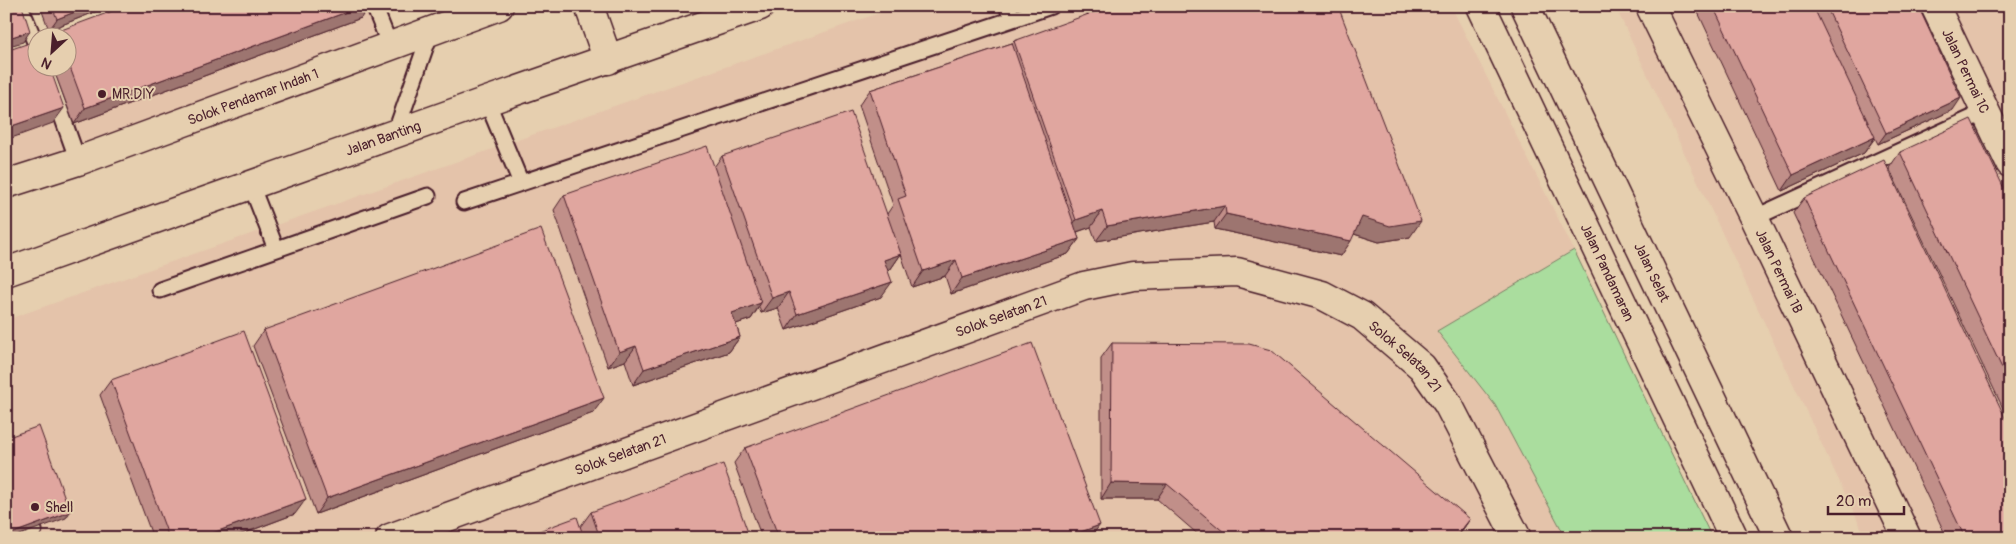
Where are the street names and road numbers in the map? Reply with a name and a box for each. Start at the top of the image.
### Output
street label: Jalan Permai 1C [1939,26,1994,116]
street label: Solok Pendamar Indah 1 [185,65,321,129]
street label: Jalan Banting [343,117,423,159]
street label: Jalan Pandamaran [1577,221,1638,324]
street label: Jalan Permai 1B [1752,226,1807,316]
street label: Jalan Selat [1631,240,1674,305]
street label: Solok Selatan 21 [953,292,1049,341]
street label: Solok Selatan 21 [1365,317,1445,395]
street label: Solok Selatan 21 [572,430,668,479]

